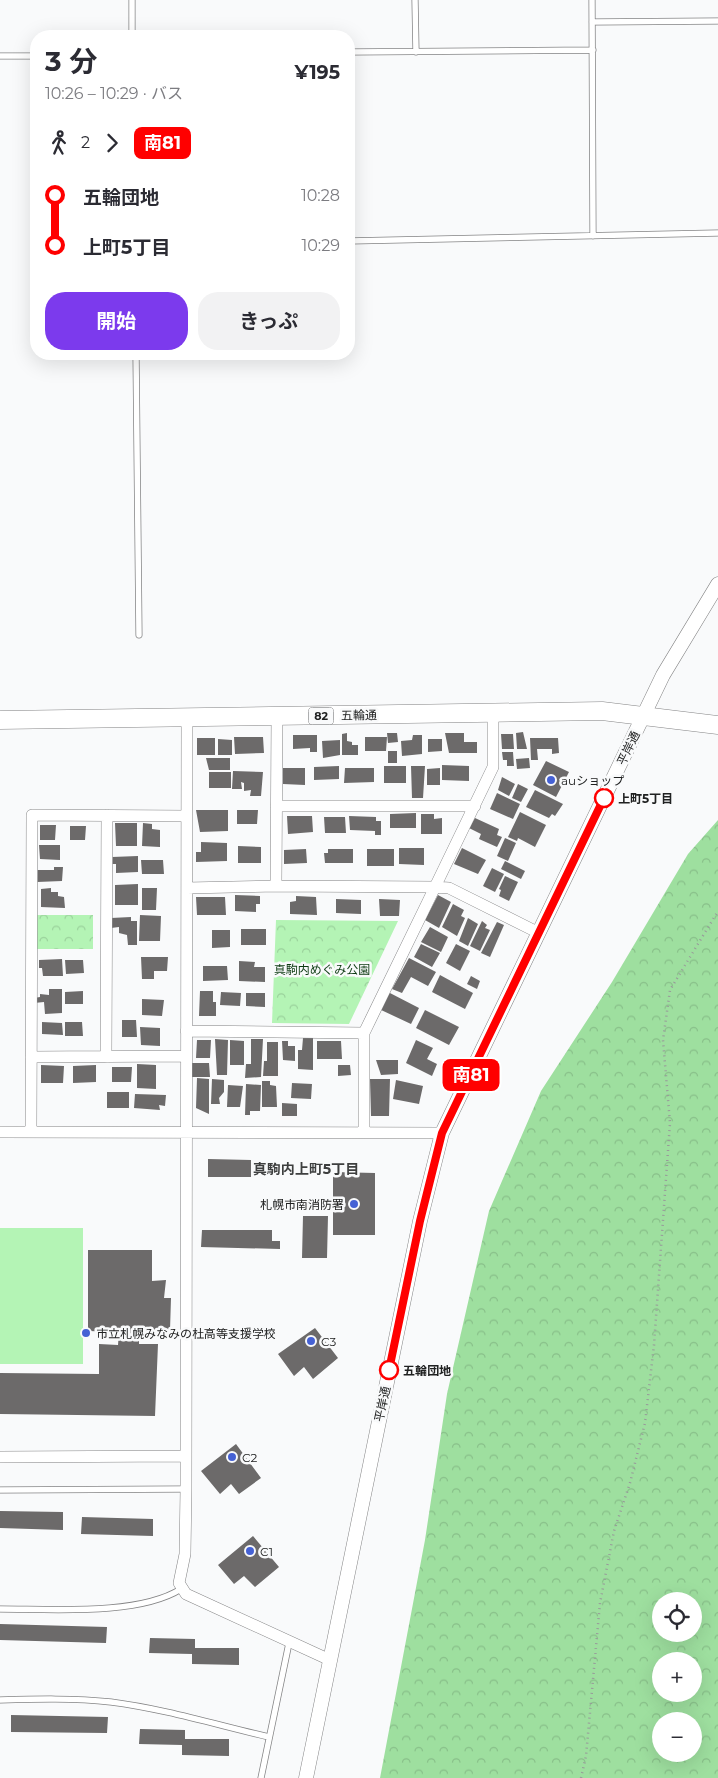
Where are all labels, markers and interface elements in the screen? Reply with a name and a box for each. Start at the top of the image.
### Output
text: 3 分 [45,44,98,78]
text: ¥195 [295,61,340,84]
text: 10:26 – 10:29 · バス [45,84,183,103]
icon: walk [45,129,73,157]
icon: forward [98,129,126,157]
text: 南81 [144,132,181,154]
text: 2 [81,133,90,152]
text: 五輪団地 [83,186,159,209]
text: 10:28 [301,186,340,205]
text: 上町5丁目 [83,236,170,259]
text: 10:29 [301,236,340,255]
button: 開始 [45,292,188,350]
button: きっぷ [198,292,340,350]
street label: 五輪通 [341,707,377,723]
road number: 82 [308,708,334,724]
street label: 平岸通 [613,729,643,767]
place label: auショップ [561,773,624,788]
marker: auショップ [545,774,557,786]
marker: 上町5丁目 [594,788,614,808]
place label: 上町5丁目 [618,791,673,806]
park label: 真駒内めぐみ公園 [274,962,370,977]
line badge: 南81 [442,1059,500,1091]
text: 南81 [453,1064,489,1086]
district label: 真駒内上町5丁目 [253,1160,359,1178]
place label: 札幌市南消防署 [260,1197,344,1212]
marker: 札幌市南消防署 [348,1198,360,1210]
place label: 市立札幌みなみの杜高等支援学校 [96,1326,276,1341]
marker: 市立札幌みなみの杜高等支援学校 [80,1327,92,1339]
place label: C3 [321,1334,336,1349]
marker: C3 [305,1335,317,1347]
marker: 五輪団地 [379,1360,399,1380]
place label: 五輪団地 [403,1363,451,1378]
street label: 平岸通 [371,1385,393,1423]
place label: C2 [242,1450,257,1465]
marker: C2 [226,1451,238,1463]
place label: C1 [260,1544,273,1559]
marker: C1 [244,1545,256,1557]
map controls [652,1592,702,1762]
button: locate [652,1592,702,1642]
button: + [652,1652,702,1702]
button: − [652,1712,702,1762]

